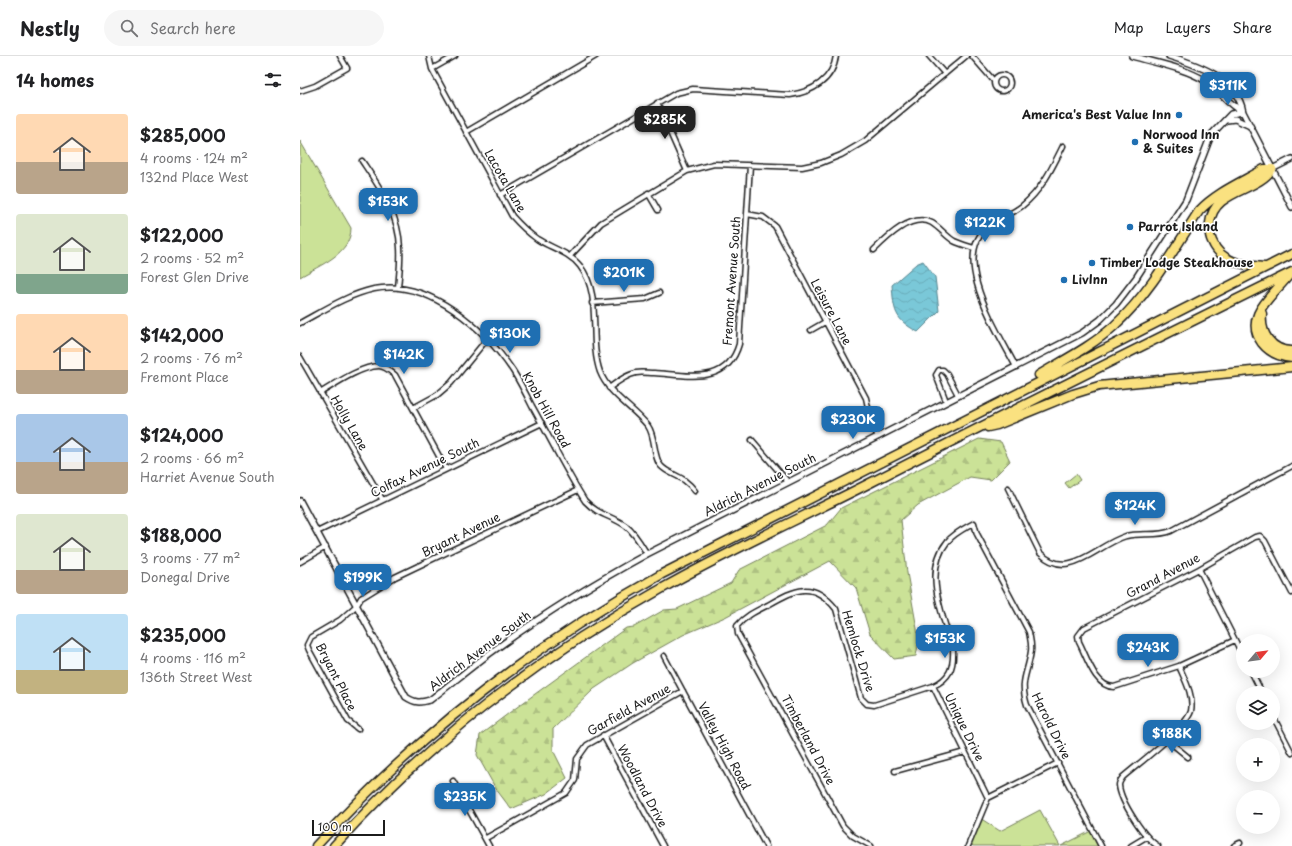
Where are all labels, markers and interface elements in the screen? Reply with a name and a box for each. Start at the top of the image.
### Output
search box [104,10,384,46]
text: Nestly [20,14,80,42]
text: Search here [150,16,236,39]
icon: search [118,17,140,39]
text: Map [1114,17,1144,38]
text: Layers [1166,17,1211,38]
text: Share [1233,17,1272,38]
text: 14 homes [16,67,94,93]
icon: filters [262,69,284,91]
pin: $311K [1200,72,1256,106]
text: $311K [1209,75,1247,94]
place label: America's Best Value Inn [1021,105,1171,123]
pin: $285K [637,106,693,140]
text: $285K [644,109,686,128]
marker: America's Best Value Inn [1174,110,1184,120]
text: $285,000 [140,122,226,148]
place label: Norwood Inn & Suites [1143,125,1220,157]
icon: home [48,130,96,178]
marker: Norwood Inn & Suites [1130,137,1140,147]
street label: Lacota Lane [480,145,531,216]
text: 4 rooms · 124 m² [140,148,248,167]
text: 132nd Place West [140,167,249,186]
pin: $153K [360,188,416,222]
text: $153K [368,191,408,210]
pin: $122K [957,209,1013,243]
text: $122K [964,212,1006,231]
street label: Fremont Avenue South [717,215,745,346]
place label: Parrot Island [1138,217,1218,235]
text: $122,000 [140,222,224,248]
marker: Parrot Island [1125,222,1135,232]
icon: home [48,230,96,278]
text: 2 rooms · 52 m² [140,248,244,267]
place label: Timber Lodge Steakhouse [1100,253,1253,271]
marker: Timber Lodge Steakhouse [1087,258,1097,268]
pin: $201K [596,259,652,293]
text: $201K [603,262,645,281]
text: Forest Glen Drive [140,267,249,286]
place label: LivInn [1072,270,1108,288]
street label: Leisure Lane [807,275,857,348]
marker: LivInn [1059,275,1069,285]
pin: $130K [482,320,538,354]
text: $142,000 [140,322,224,348]
text: $130K [489,323,531,342]
icon: home [48,330,96,378]
pin: $142K [376,341,432,375]
text: $142K [383,344,425,363]
text: 2 rooms · 76 m² [140,348,243,367]
text: Fremont Place [140,367,229,386]
street label: Knob Hill Road [519,368,575,451]
street label: Holly Lane [327,391,373,454]
pin: $230K [825,406,881,440]
text: $230K [830,409,876,428]
text: $124,000 [140,422,223,448]
icon: home [48,430,96,478]
street label: Colfax Avenue South [367,433,482,501]
text: 2 rooms · 66 m² [140,448,244,467]
street label: Aldrich Avenue South [700,448,819,520]
text: Harriet Avenue South [140,467,275,486]
pin: $124K [1107,492,1163,526]
text: $124K [1114,495,1156,514]
street label: Bryant Avenue [418,507,503,561]
text: $188,000 [140,522,222,548]
icon: home [48,530,96,578]
text: 3 rooms · 77 m² [140,548,241,567]
street label: Grand Avenue [1122,548,1203,602]
pin: $199K [335,564,391,598]
text: Donegal Drive [140,567,230,586]
text: $199K [343,567,383,586]
street label: Aldrich Avenue South [425,606,534,695]
street label: Hemlock Drive [838,608,880,694]
text: $235,000 [140,622,226,648]
pin: $153K [917,625,973,659]
text: $153K [925,628,965,647]
icon: home [48,630,96,678]
pin: $243K [1120,634,1176,668]
north arrow [1236,634,1280,678]
map controls [1236,634,1280,834]
text: $243K [1126,637,1170,656]
street label: Bryant Place [312,639,362,714]
text: 4 rooms · 116 m² [140,648,246,667]
text: 136th Street West [140,667,252,686]
street label: Garfield Avenue [584,679,674,739]
button: layers [1236,686,1280,730]
street label: Unique Drive [941,689,989,764]
street label: Harold Drive [1028,689,1076,762]
street label: Timberland Drive [778,691,840,788]
street label: Valley High Road [694,698,756,793]
pin: $188K [1144,720,1200,754]
text: $188K [1152,723,1192,742]
button: + [1236,738,1280,782]
street label: Woodland Drive [613,741,672,830]
pin: $235K [437,783,493,817]
text: $235K [443,786,487,805]
button: − [1236,790,1280,834]
scale bar [312,818,385,837]
text: 100 m [318,818,352,835]

